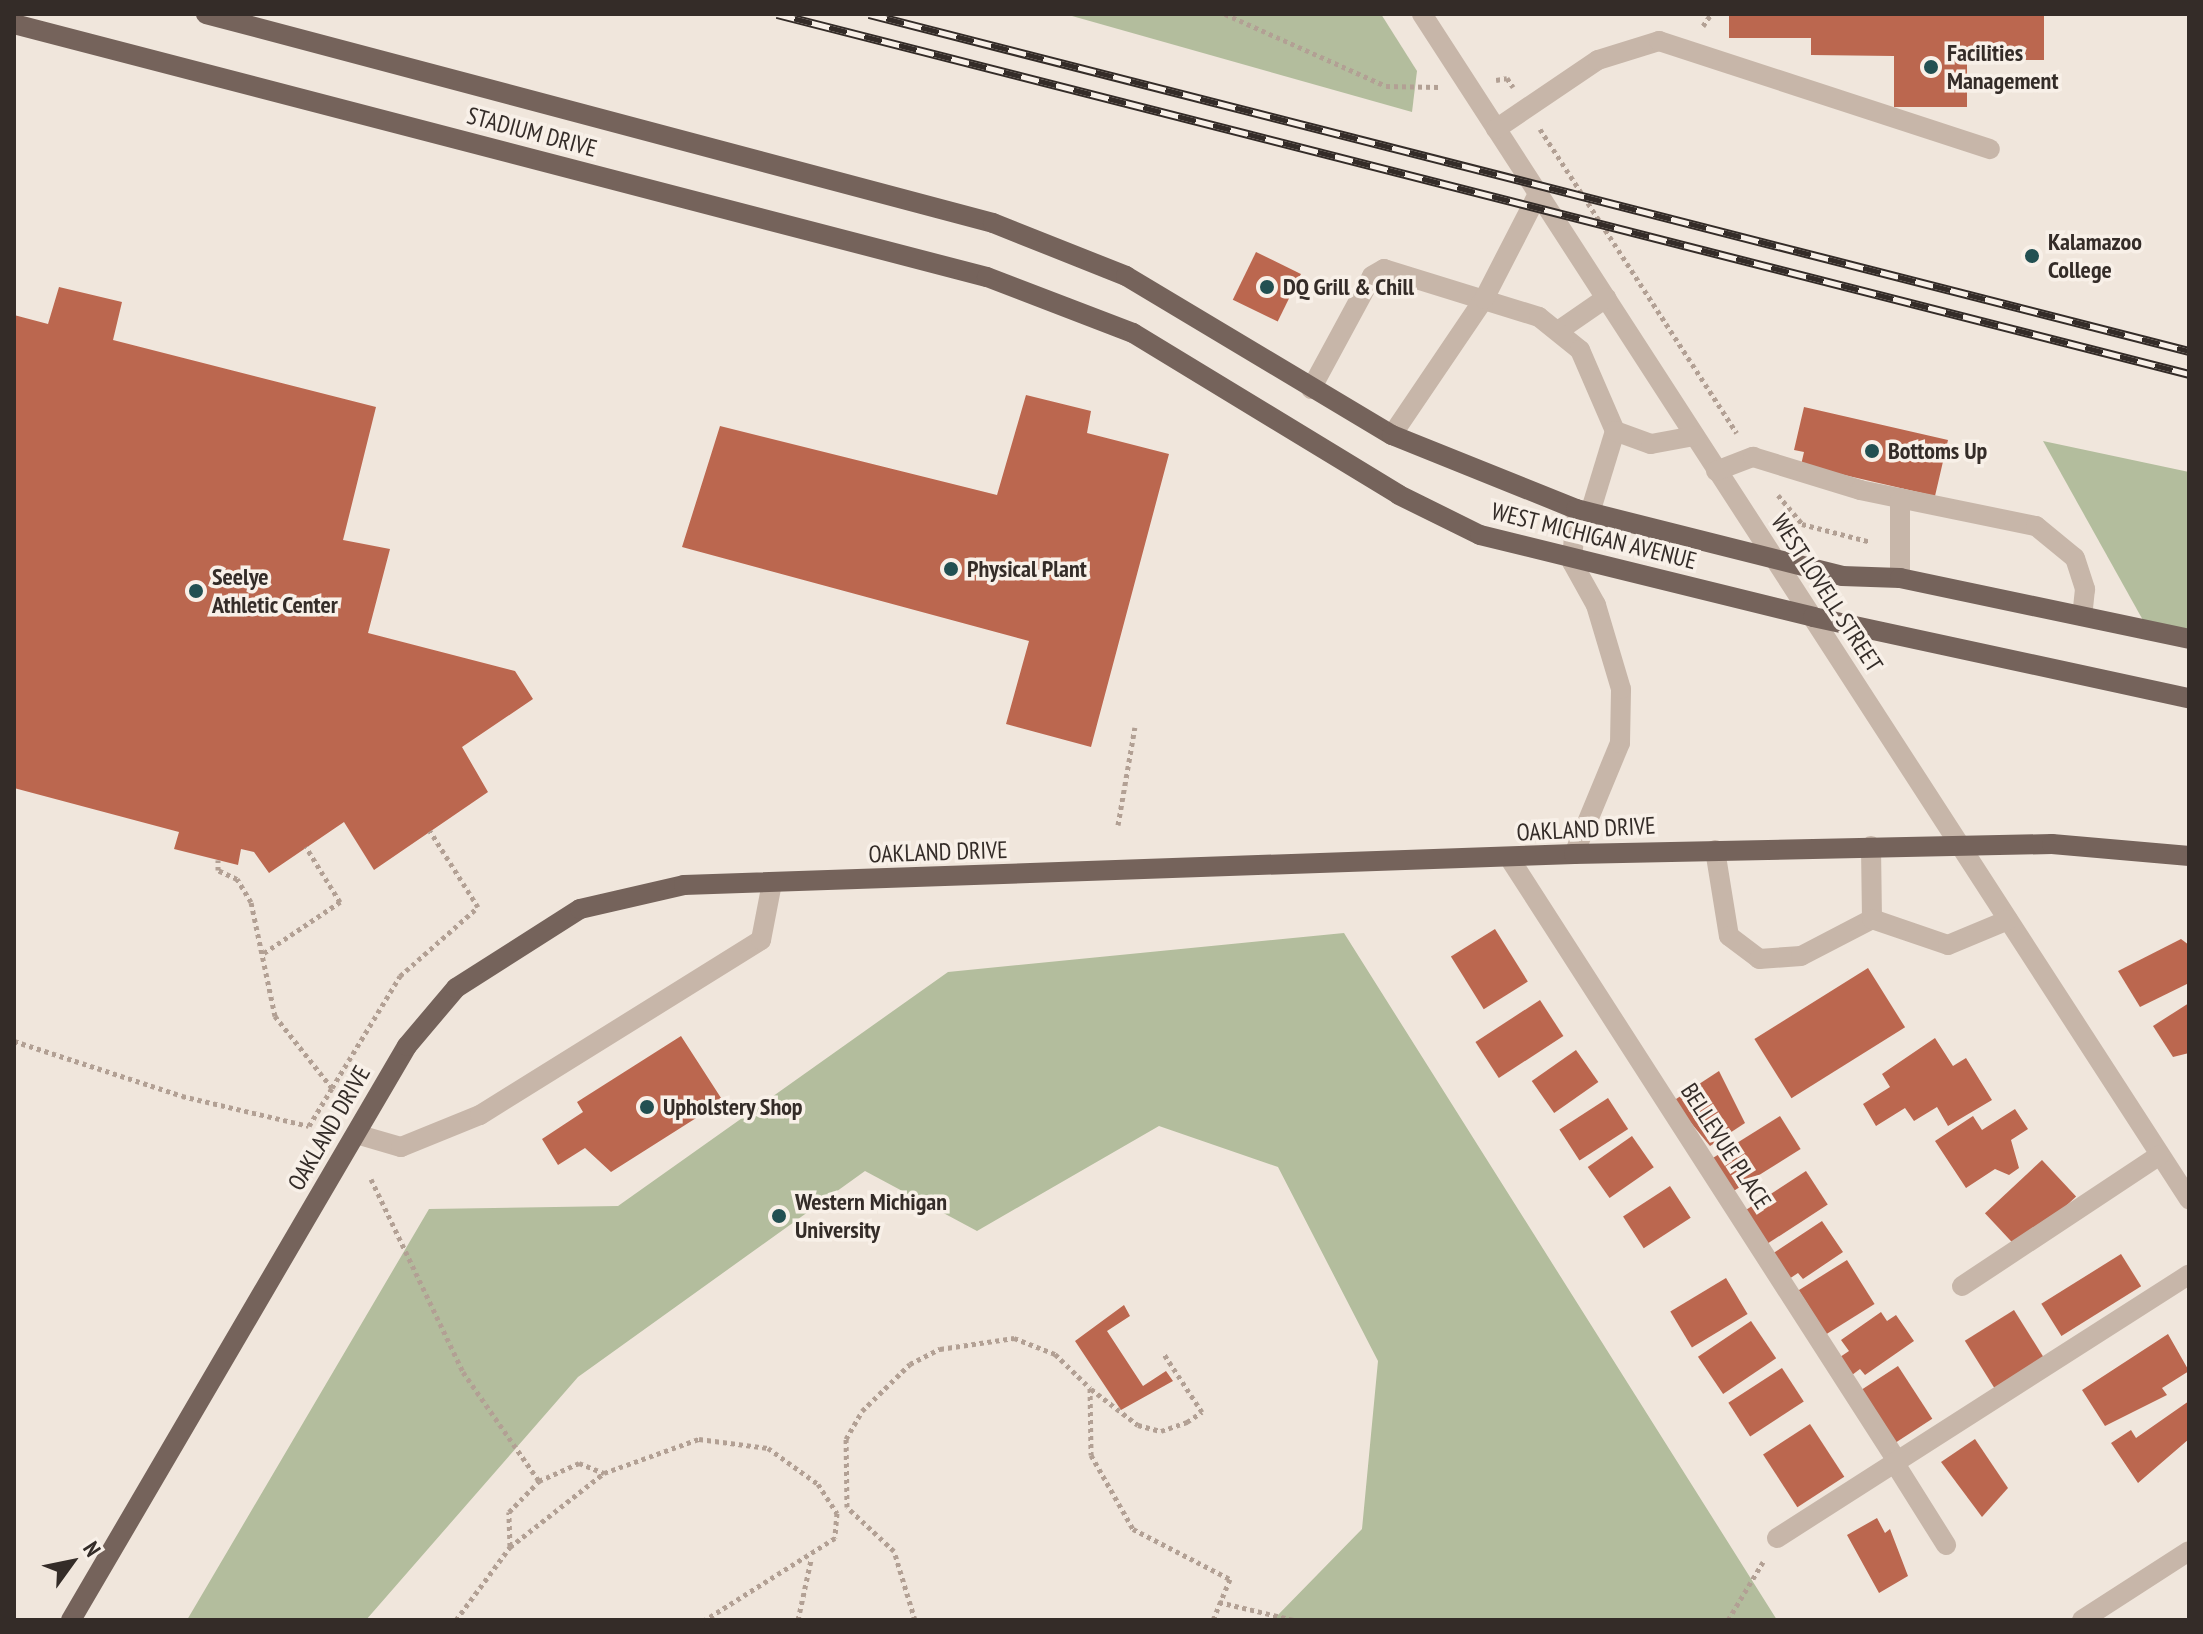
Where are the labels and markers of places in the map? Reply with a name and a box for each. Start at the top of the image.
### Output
place label: Facilities Management [1947,39,2058,95]
marker: Facilities Management [1922,58,1940,76]
place label: Kalamazoo College [2048,228,2142,284]
marker: Kalamazoo College [2023,247,2041,265]
place label: DQ Grill & Chill [1283,273,1415,301]
marker: DQ Grill & Chill [1258,278,1276,296]
place label: Bottoms Up [1888,437,1987,465]
marker: Bottoms Up [1863,442,1881,460]
place label: Physical Plant [967,555,1087,583]
marker: Physical Plant [942,560,960,578]
place label: Seelye Athletic Center [212,563,339,619]
marker: Seelye Athletic Center [187,582,205,600]
place label: Upholstery Shop [663,1093,803,1121]
marker: Upholstery Shop [638,1098,656,1116]
place label: Western Michigan University [795,1188,947,1244]
marker: Western Michigan University [770,1207,788,1225]

